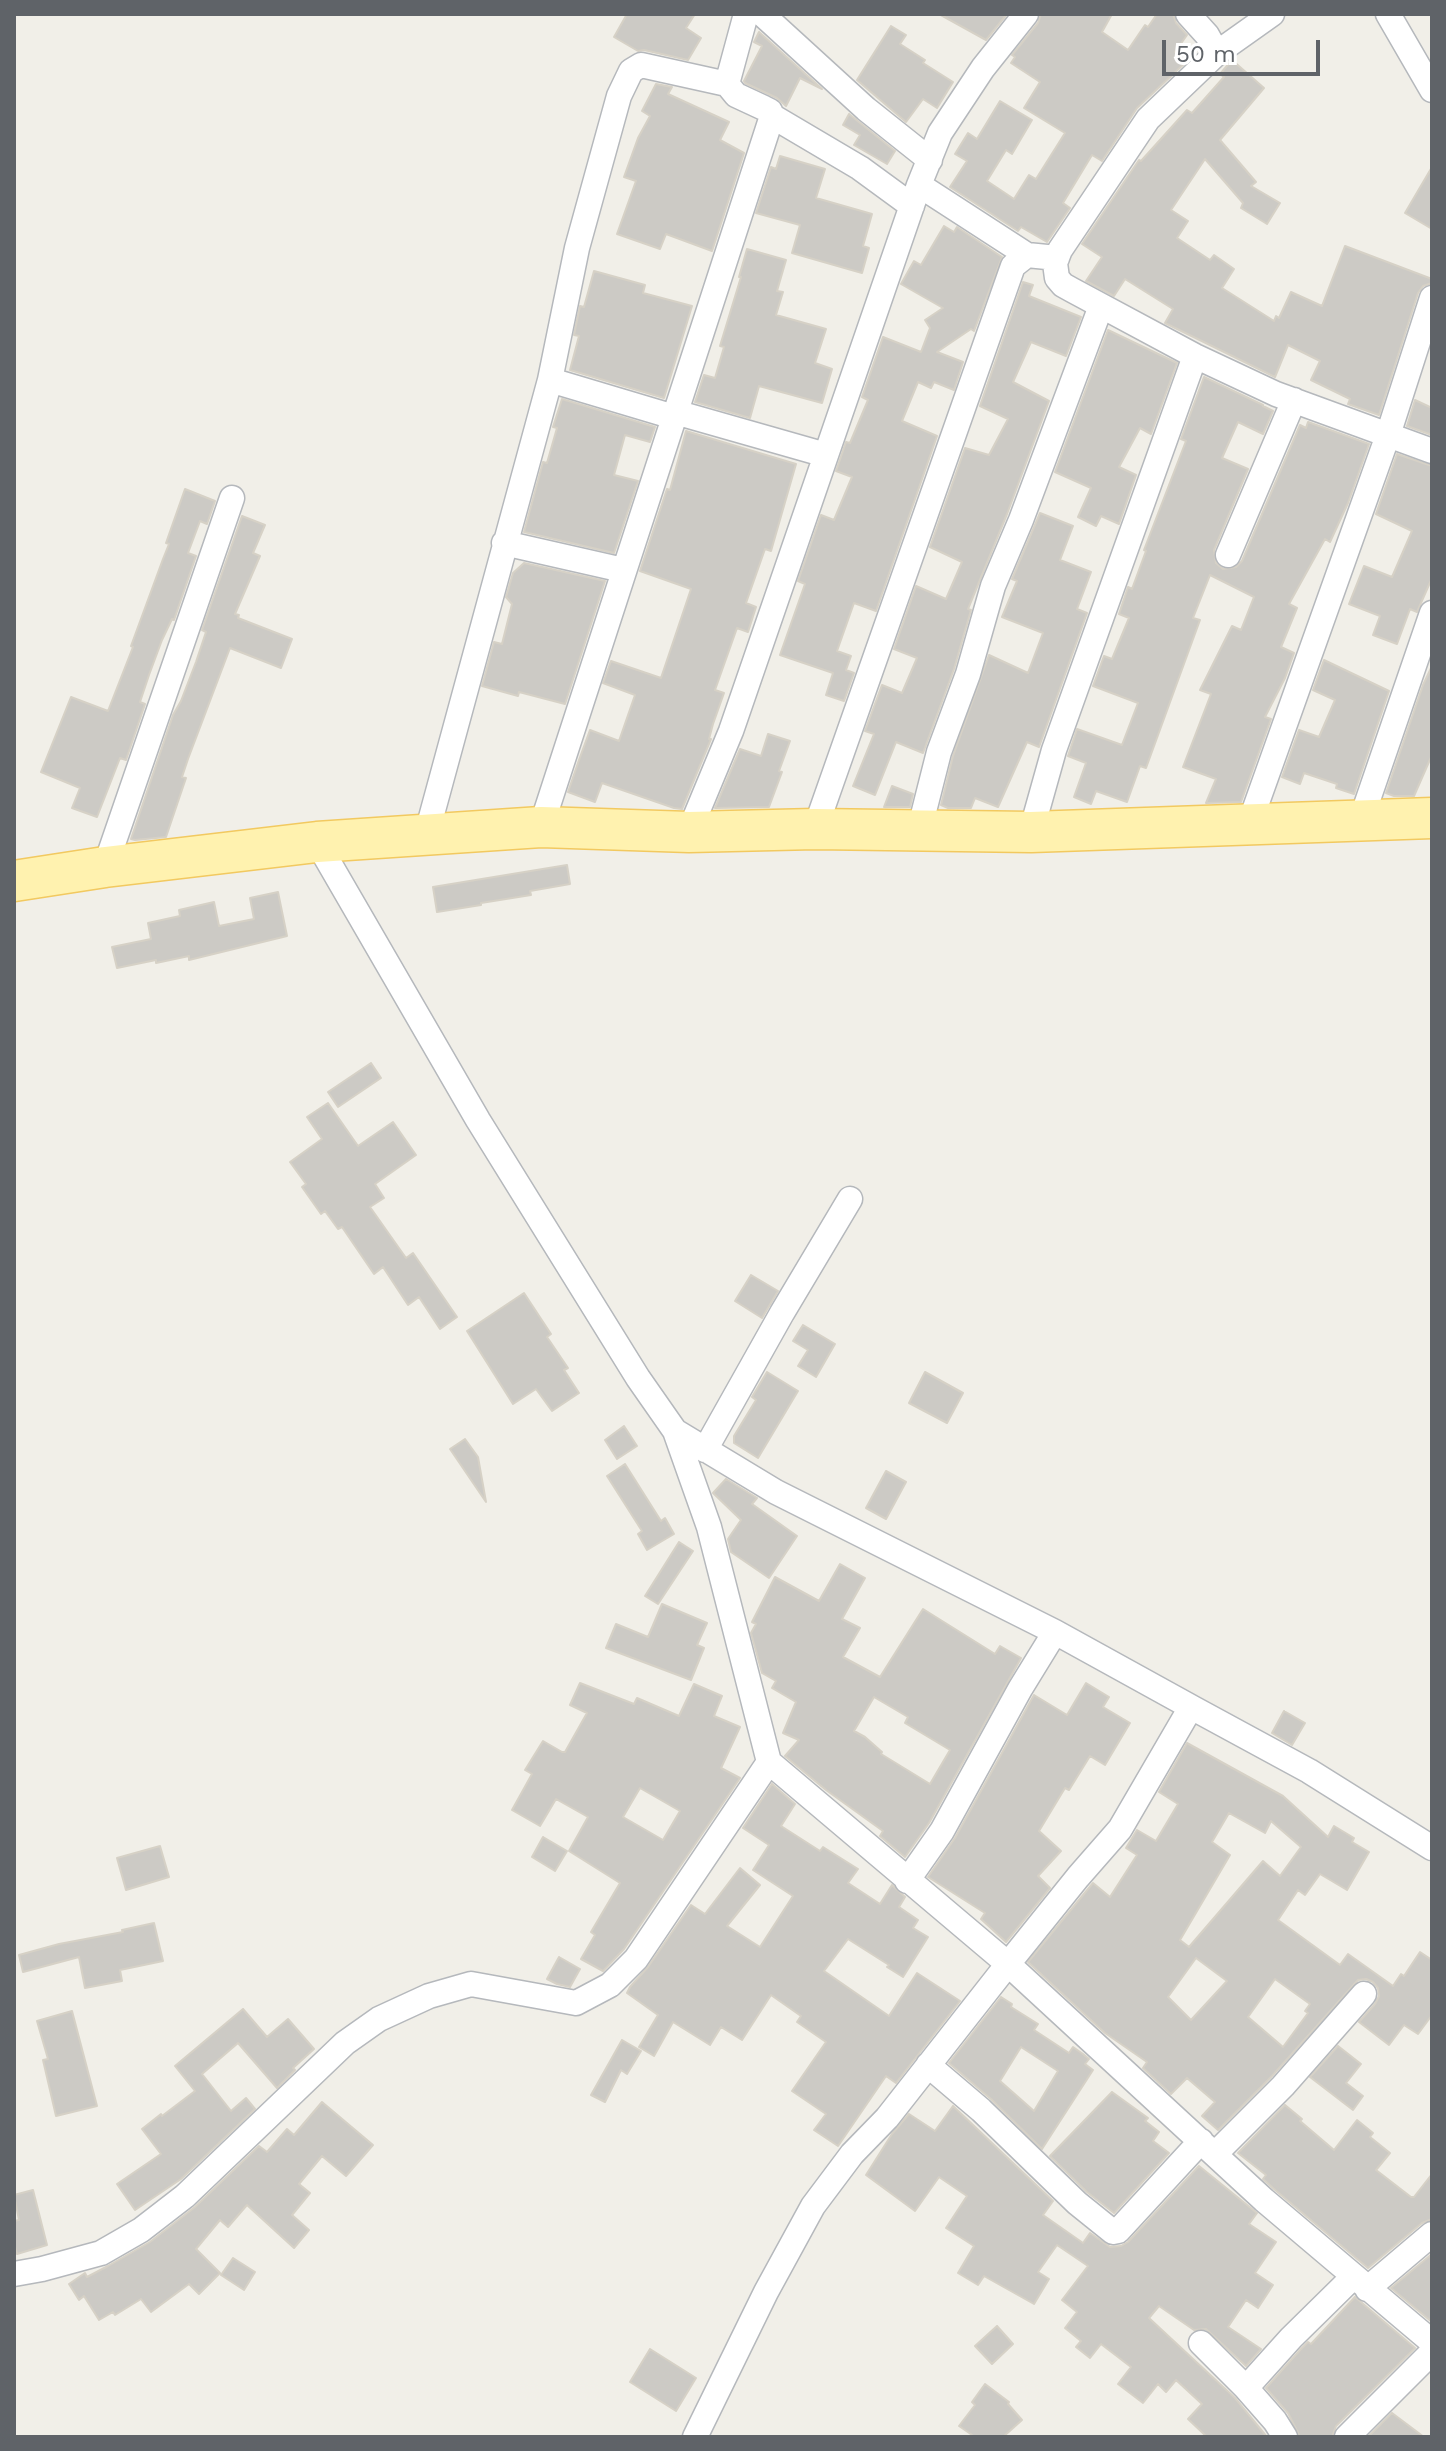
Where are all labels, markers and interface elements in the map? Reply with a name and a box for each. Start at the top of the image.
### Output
scale bar [1166,24,1324,74]
text: 50 m [1176,40,1236,68]

